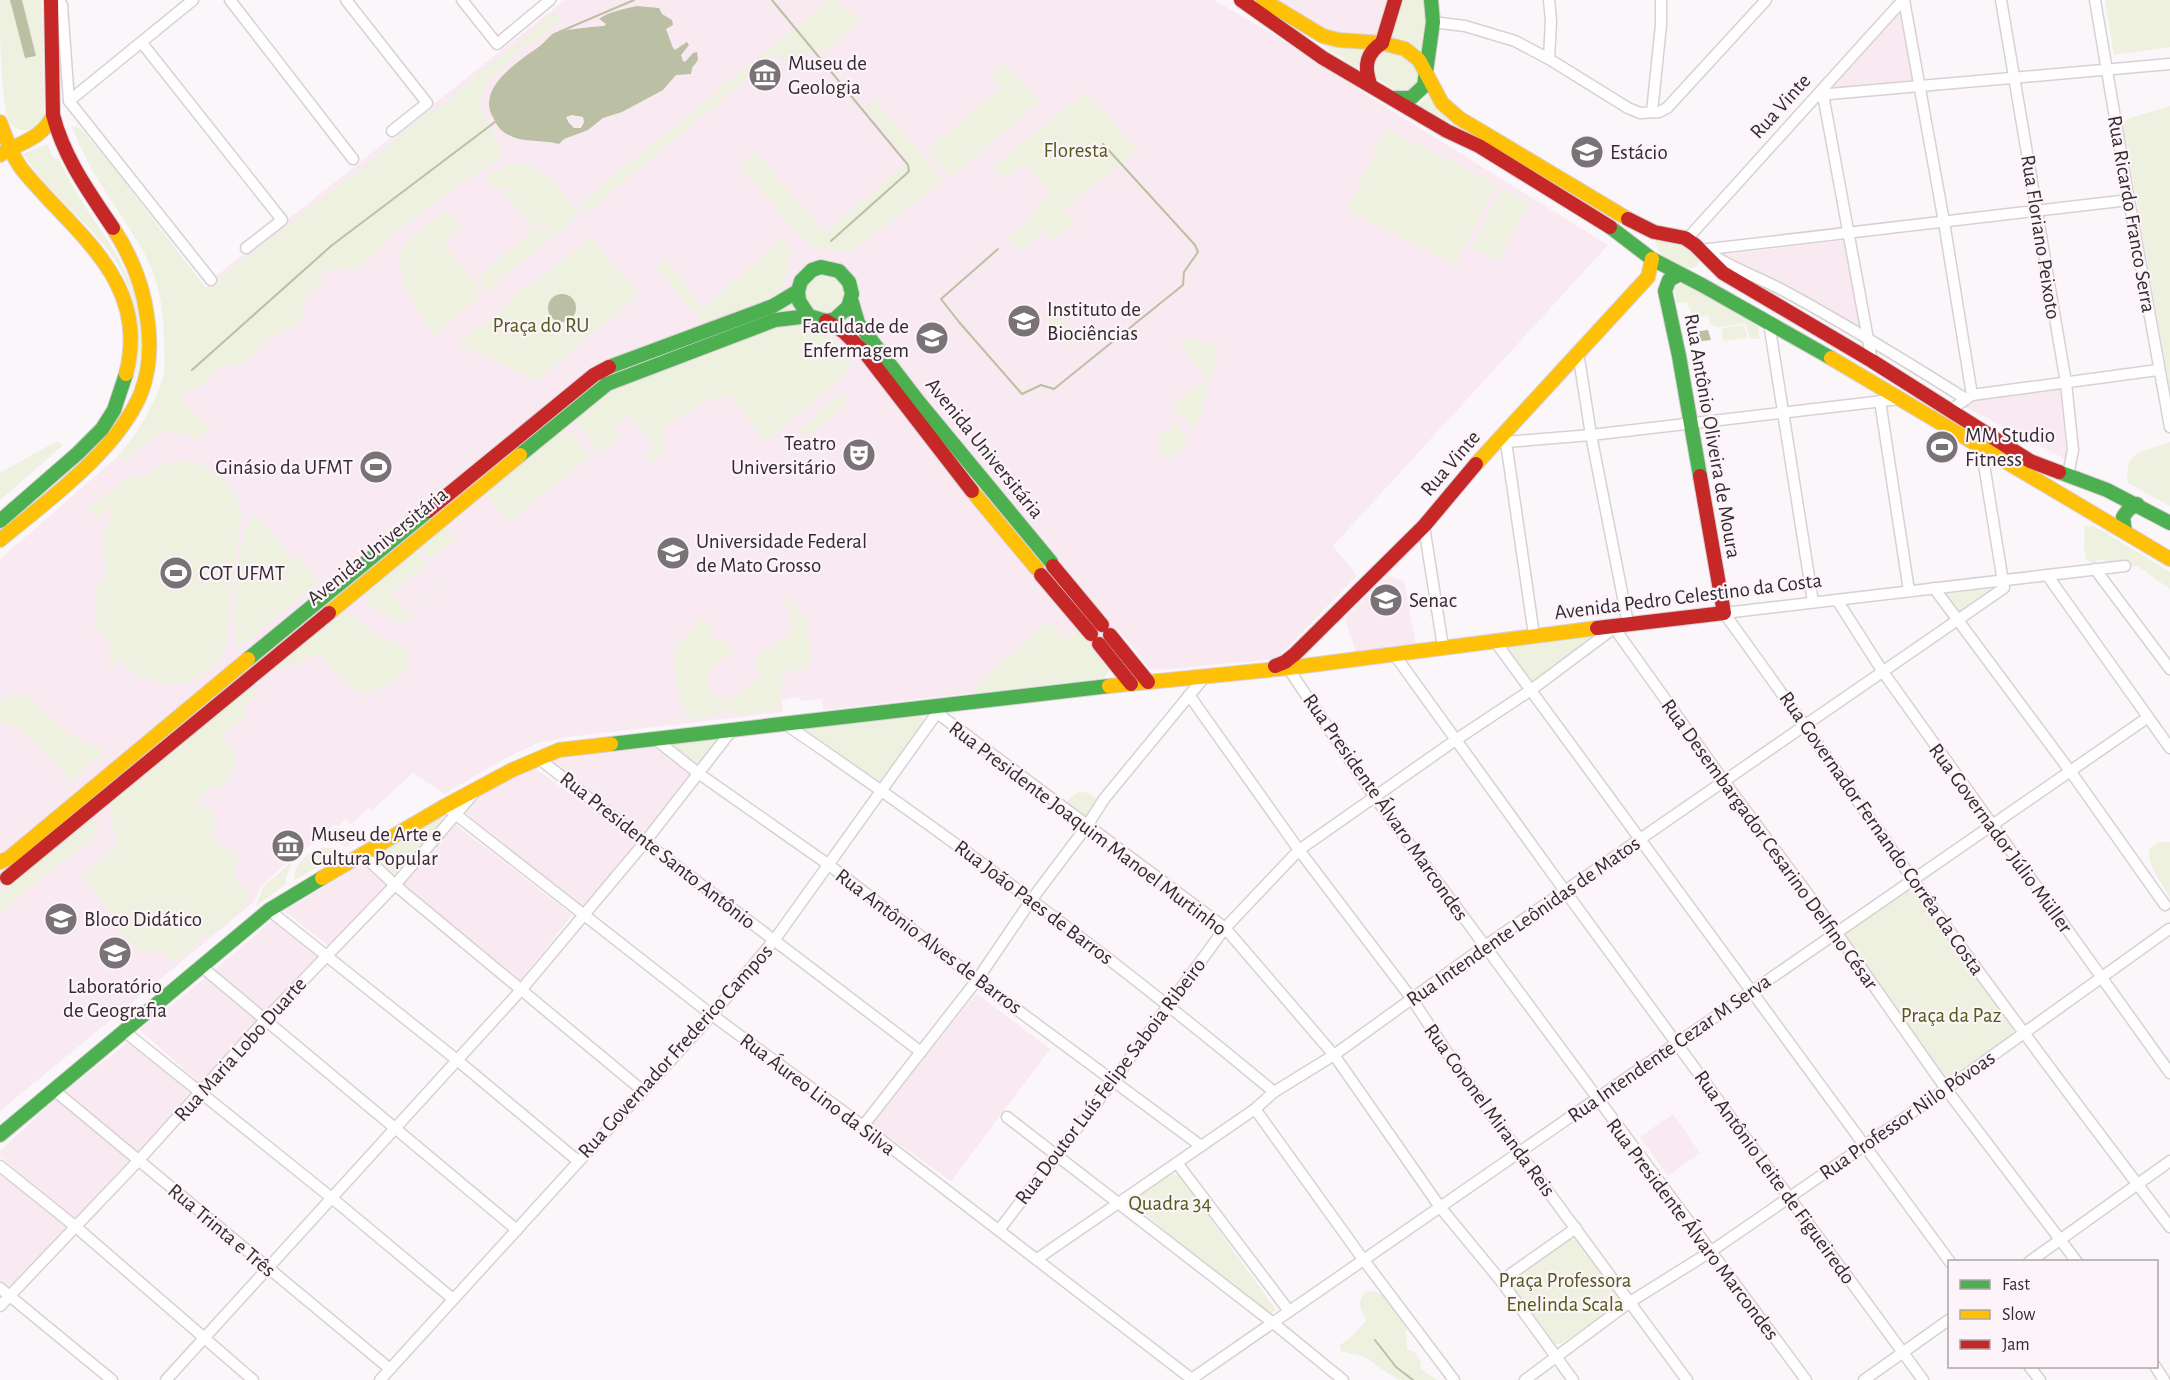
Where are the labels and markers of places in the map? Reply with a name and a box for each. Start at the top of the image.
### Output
place label: Museu de Geologia [788,53,867,98]
museum icon: Museu de Geologia [747,57,783,93]
school or university icon: Estácio [1569,134,1605,170]
place label: Estácio [1610,142,1668,163]
place label: Instituto de Biociências [1047,299,1141,344]
school or university icon: Instituto de Biociências [1006,303,1042,339]
place label: Faculdade de Enfermagem [802,316,909,361]
school or university icon: Faculdade de Enfermagem [914,320,950,356]
place label: MM Studio Fitness [1965,425,2055,470]
sports icon: MM Studio Fitness [1924,429,1960,465]
place label: Teatro Universitário [731,433,836,478]
theatre icon: Teatro Universitário [841,437,877,473]
sports icon: Ginásio da UFMT [358,449,394,485]
place label: Ginásio da UFMT [215,457,353,478]
place label: Universidade Federal de Mato Grosso [696,531,867,576]
school or university icon: Universidade Federal de Mato Grosso [655,535,691,571]
sports icon: COT UFMT [158,555,194,591]
place label: COT UFMT [199,563,285,584]
school or university icon: Senac [1368,582,1404,618]
place label: Senac [1409,590,1457,611]
place label: Museu de Arte e Cultura Popular [311,824,441,869]
museum icon: Museu de Arte e Cultura Popular [270,828,306,864]
school or university icon: Bloco Didático [43,901,79,937]
place label: Bloco Didático [84,909,202,930]
school or university icon: Laboratório de Geografia [97,935,133,971]
place label: Laboratório de Geografia [63,976,167,1021]

